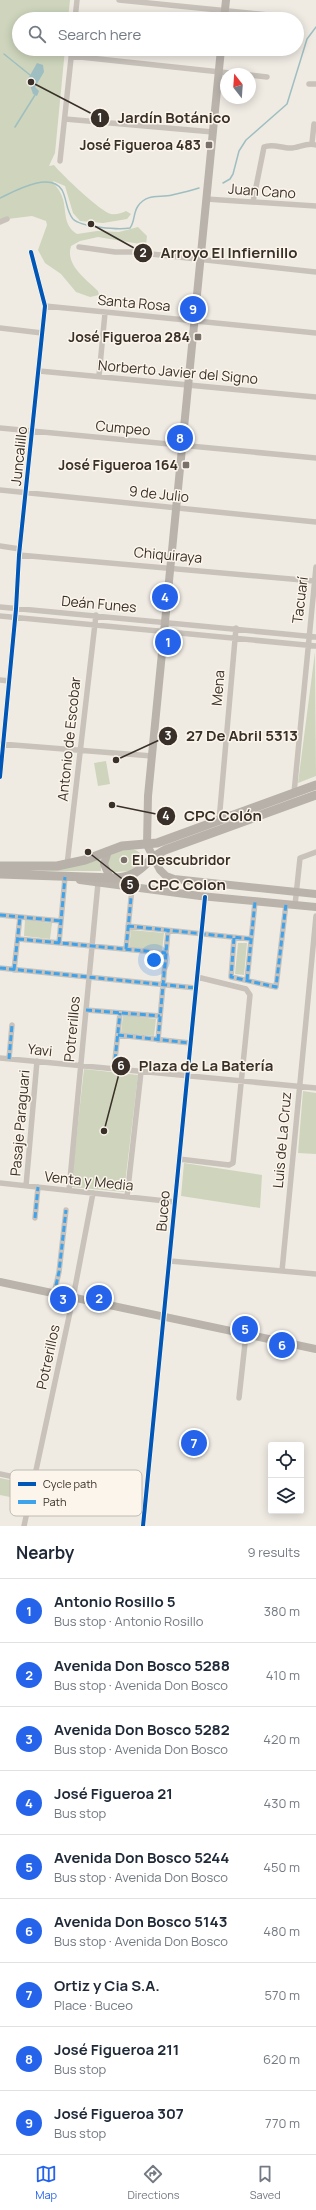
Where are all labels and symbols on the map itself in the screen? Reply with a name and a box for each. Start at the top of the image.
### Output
north arrow [220,68,256,104]
callout: Jardín Botánico [90,104,238,131]
text: Jardín Botánico [118,107,230,128]
text: 1 [97,109,103,126]
place label: José Figueroa 483 [79,135,201,154]
marker: José Figueroa 483 [204,140,214,150]
street label: Juan Cano [227,179,297,202]
callout: Arroyo El Infiernillo [133,240,306,267]
text: Arroyo El Infiernillo [160,242,298,263]
text: 2 [139,244,147,261]
street label: Santa Rosa [97,290,171,315]
pin: 9 [180,294,206,324]
place label: José Figueroa 284 [68,327,190,346]
marker: José Figueroa 284 [193,332,203,342]
street label: Norberto Javier del Signo [97,355,259,388]
street label: Cumpeo [95,416,151,439]
pin: 8 [167,423,193,453]
street label: Juncalillo [6,425,31,487]
place label: José Figueroa 164 [58,455,178,474]
marker: José Figueroa 164 [181,460,191,470]
street label: 9 de Julio [128,481,190,506]
street label: Chiquiraya [133,542,203,567]
street label: Tacuarí [287,575,312,625]
pin: 4 [152,582,178,612]
street label: Deán Funes [61,591,137,616]
pin: 1 [155,627,181,657]
street label: Mena [206,669,229,707]
street label: Antonio de Escobar [53,676,84,802]
callout: 27 De Abril 5313 [158,722,306,749]
text: 27 De Abril 5313 [186,725,298,746]
text: 3 [165,727,172,744]
callout: CPC Colón [156,802,270,829]
text: CPC Colón [184,805,262,826]
text: 4 [162,807,170,824]
place label: El Descubridor [132,850,231,869]
marker: El Descubridor [119,855,129,865]
callout: CPC Colon [120,871,234,898]
text: CPC Colon [148,874,226,895]
text: 5 [126,876,134,893]
your location [144,950,164,970]
street label: Potrerillos [59,995,84,1063]
street label: Yavi [27,1039,53,1060]
callout: Plaza de La Batería [111,1053,282,1080]
text: Plaza de La Batería [139,1055,273,1076]
text: 6 [117,1057,125,1074]
street label: Pasaje Paraguari [5,1069,34,1177]
street label: Luis de La Cruz [268,1091,295,1189]
street label: Venta y Media [44,1166,135,1195]
street label: Buceo [151,1190,174,1232]
pin: 2 [86,1283,112,1313]
pin: 3 [50,1284,76,1314]
pin: 5 [232,1314,258,1344]
street label: Potrerillos [31,1323,64,1391]
pin: 6 [269,1330,295,1360]
pin: 7 [181,1428,207,1458]
legend [10,1470,142,1516]
text: Cycle path [43,1476,97,1491]
text: Path [43,1494,66,1509]

